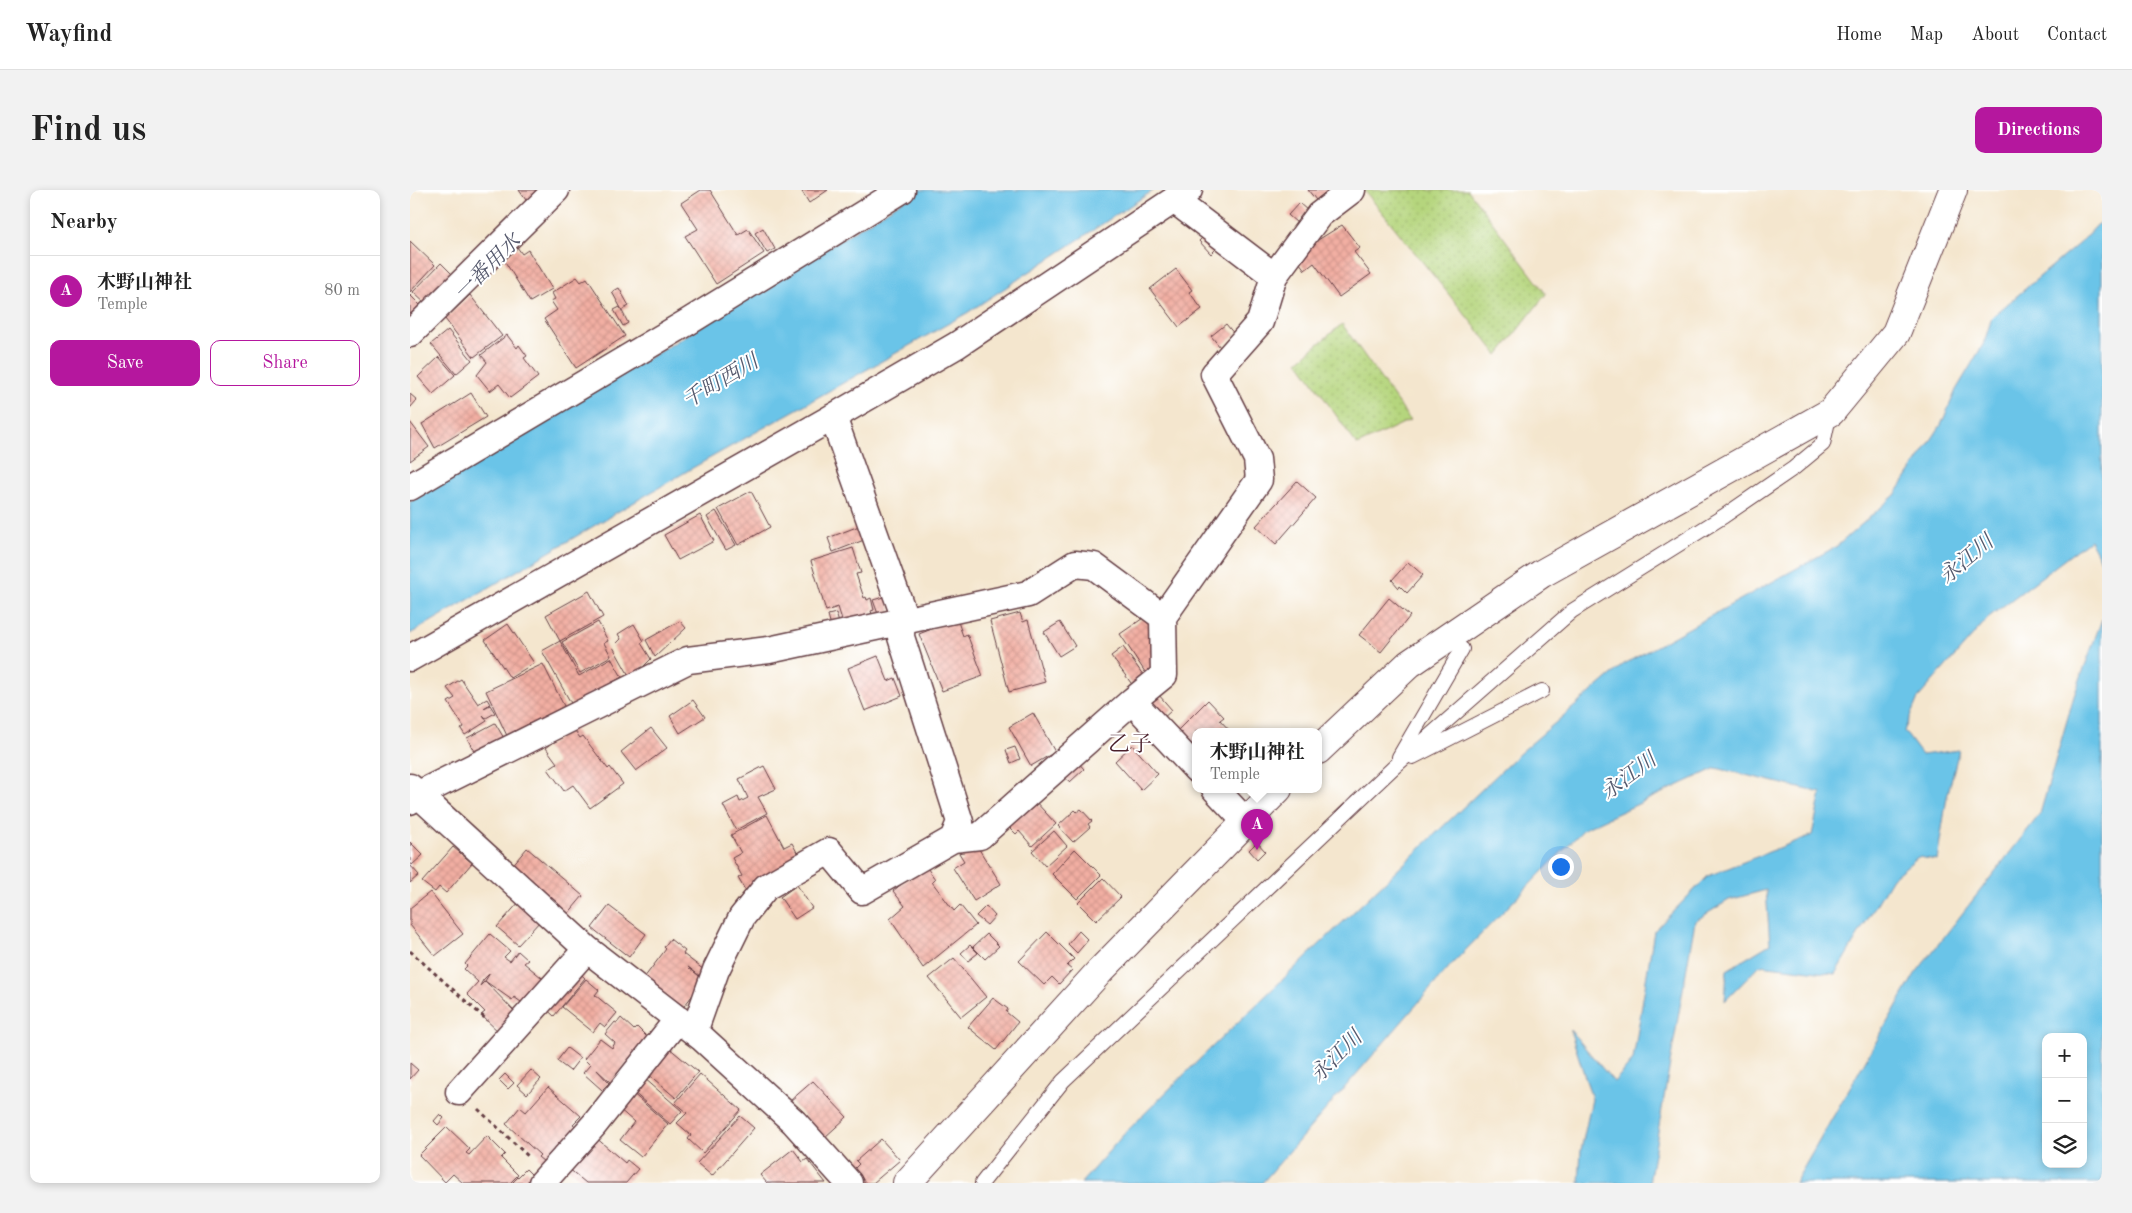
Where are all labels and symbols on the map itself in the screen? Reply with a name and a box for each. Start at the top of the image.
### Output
water label: 一番用水 [449,228,527,305]
water label: 千町西川 [679,349,764,413]
water label: 永江川 [1935,529,1999,588]
district label: 乙子 [1108,733,1152,756]
water label: 永江川 [1596,747,1662,804]
pin: A [1241,809,1273,850]
your location [1548,854,1574,880]
water label: 永江川 [1306,1024,1368,1087]

